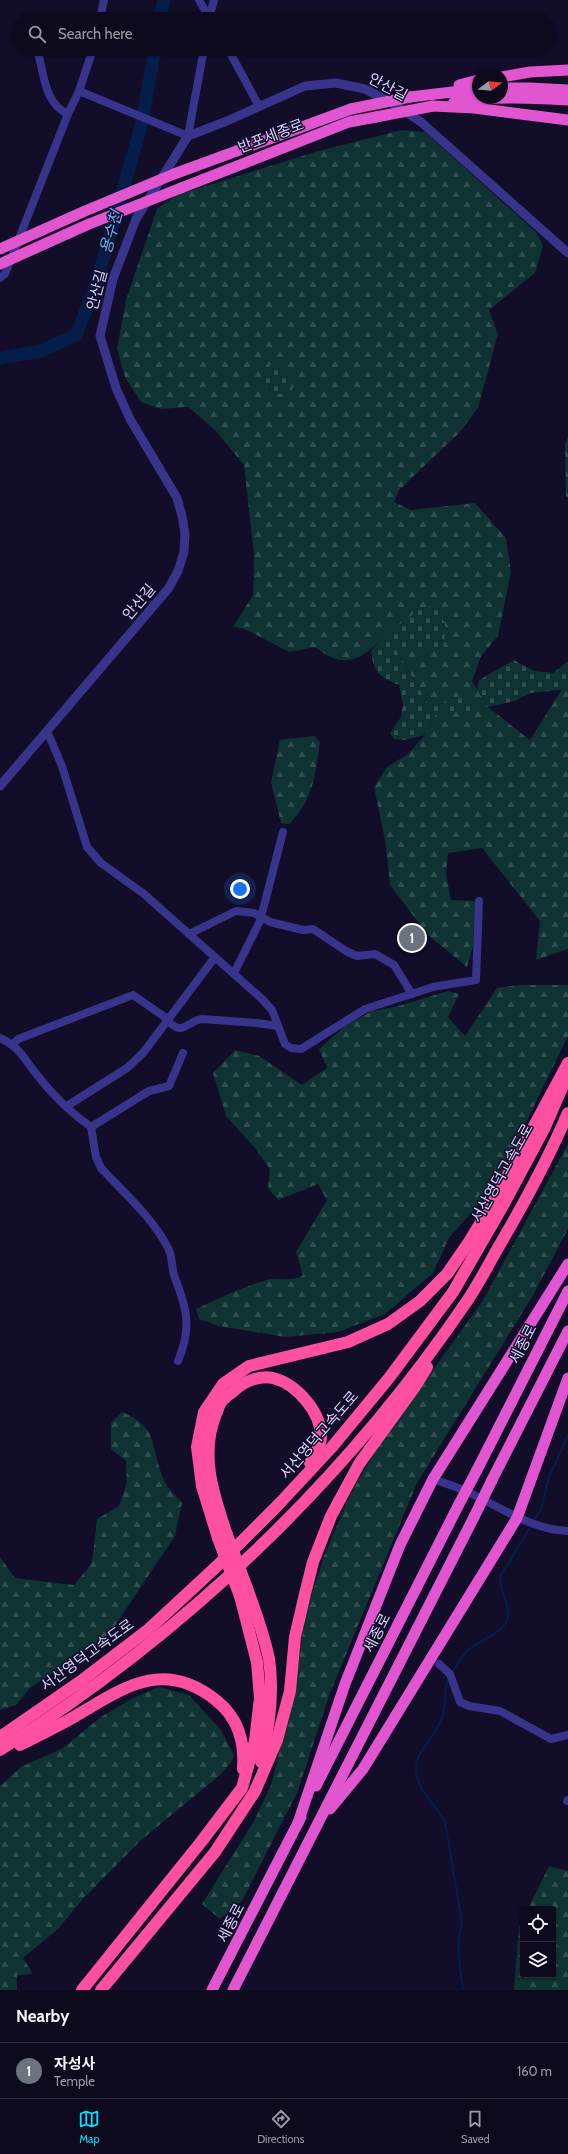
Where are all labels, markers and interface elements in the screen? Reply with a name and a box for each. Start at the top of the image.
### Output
search box [12,12,556,56]
icon: search [26,23,48,45]
text: Search here [58,25,133,43]
north arrow [472,68,508,104]
street label: 안산길 [365,69,411,105]
street label: 반포세종로 [236,115,306,157]
water label: 용수천 [96,206,127,256]
street label: 안산길 [83,268,111,312]
street label: 안산길 [119,580,159,624]
your location [230,879,250,899]
pin: 1 [399,923,425,953]
street label: 서산영덕고속도로 [467,1120,537,1226]
street label: 세종로 [506,1321,540,1367]
street label: 서산영덕고속도로 [276,1387,362,1483]
street label: 세종로 [360,1610,394,1656]
street label: 서산영덕고속도로 [37,1615,137,1695]
street label: 세종로 [214,1900,248,1946]
map controls [520,1906,556,1978]
button: locate [520,1906,556,1942]
button: layers [520,1942,556,1978]
text: Nearby [16,2006,69,2026]
text: 자성사 [54,2055,95,2073]
text: 1 [27,2063,31,2079]
text: 160 m [517,2063,552,2079]
text: Temple [54,2073,95,2089]
tab: Map [78,2108,100,2146]
tab: Directions [257,2108,304,2146]
tab: Saved [461,2108,490,2146]

